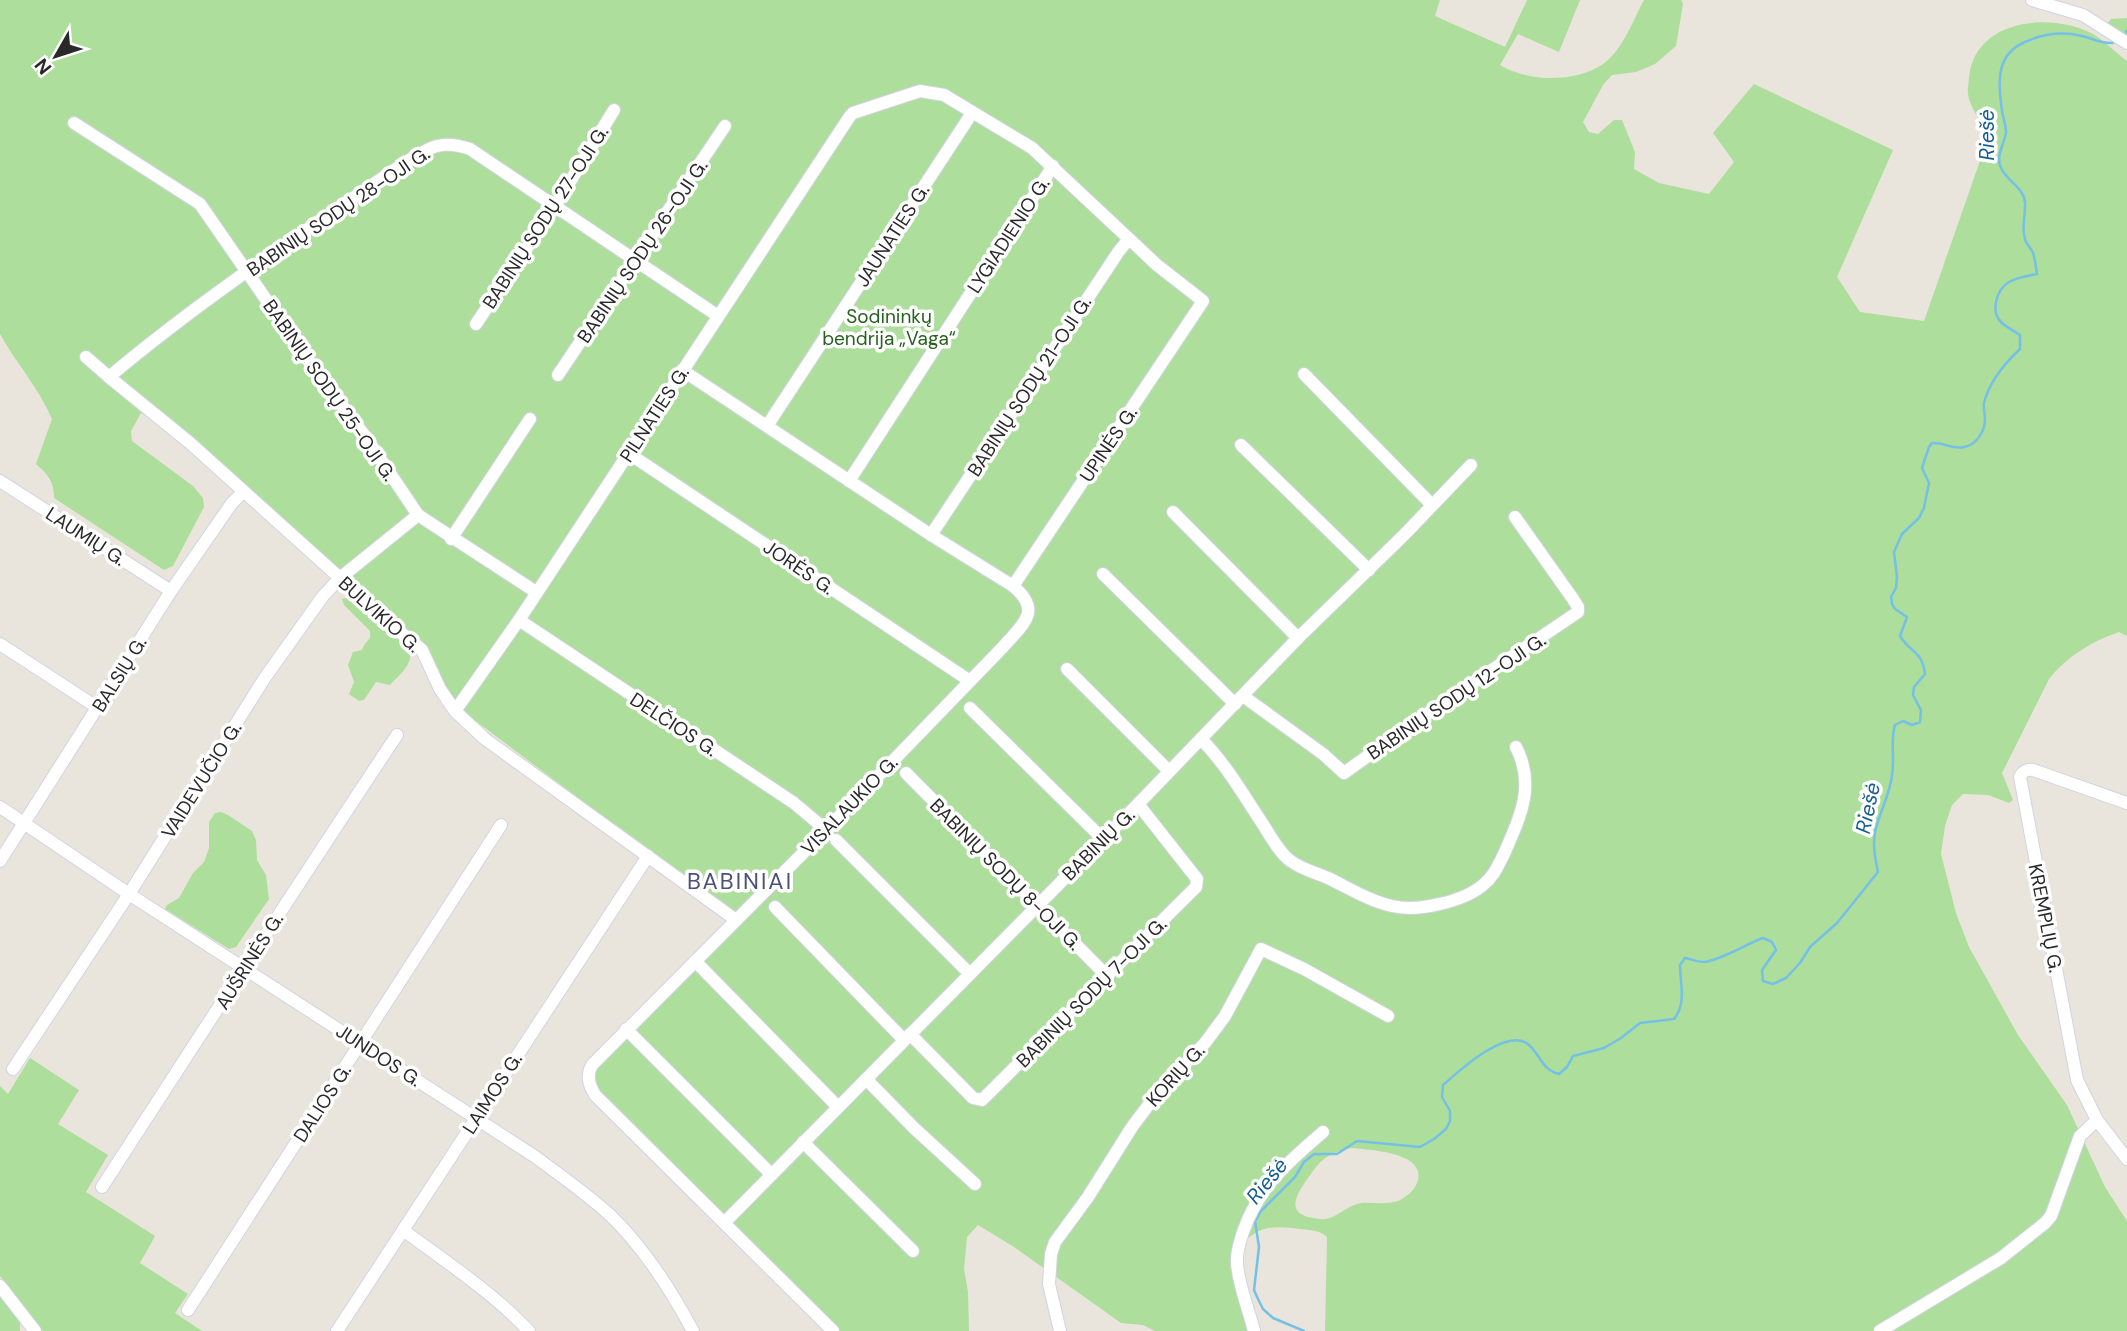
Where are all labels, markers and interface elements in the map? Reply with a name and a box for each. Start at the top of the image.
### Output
north arrow [21,21,91,91]
text: N [29,53,57,80]
water label: Riešė [1973,109,2001,161]
street label: BABINIŲ SODŲ 27-OJI G. [477,121,614,314]
street label: BABINIŲ SODŲ 28-OJI G. [242,141,435,282]
street label: BABINIŲ SODŲ 26-OJI G. [572,155,713,348]
street label: LYGIADIENIO G. [962,173,1055,298]
street label: JAUNATIES G. [850,179,935,291]
street label: BABINIŲ SODŲ 21-OJI G. [962,291,1097,481]
street label: BABINIŲ SODŲ 25-OJI G. [257,295,402,486]
park label: Sodininkų bendrija „Vaga“ [822,304,956,351]
street label: PILNATIES G. [614,361,695,467]
street label: UPINĖS G. [1074,402,1143,487]
street label: LAUMIŲ G. [41,501,131,572]
street label: JORĖS G. [758,535,839,600]
street label: BULVIKIO G. [333,571,426,658]
street label: BABINIŲ SODŲ 12-OJI G. [1362,627,1550,766]
street label: BALSIŲ G. [86,632,152,717]
street label: DELČIOS G. [625,687,722,762]
street label: VAIDEVUČIO G. [156,717,247,843]
street label: VISALAUKIO G. [796,750,903,860]
water label: Riešė [1849,780,1887,836]
street label: BABINIŲ SODŲ 8-OJI G. [924,793,1087,956]
street label: BABINIŲ G. [1057,803,1140,886]
street label: KREMPLIŲ G. [2023,862,2068,975]
district label: BABINIAI [687,866,793,896]
street label: AUŠRINĖS G. [210,908,289,1014]
street label: BABINIŲ SODŲ 7-OJI G. [1011,912,1172,1073]
street label: JUNDOS G. [331,1018,426,1092]
street label: KORIŲ G. [1141,1039,1210,1112]
street label: LAIMOS G. [457,1048,528,1139]
street label: DALIOS G. [288,1059,357,1147]
water label: Riešė [1240,1152,1294,1210]

